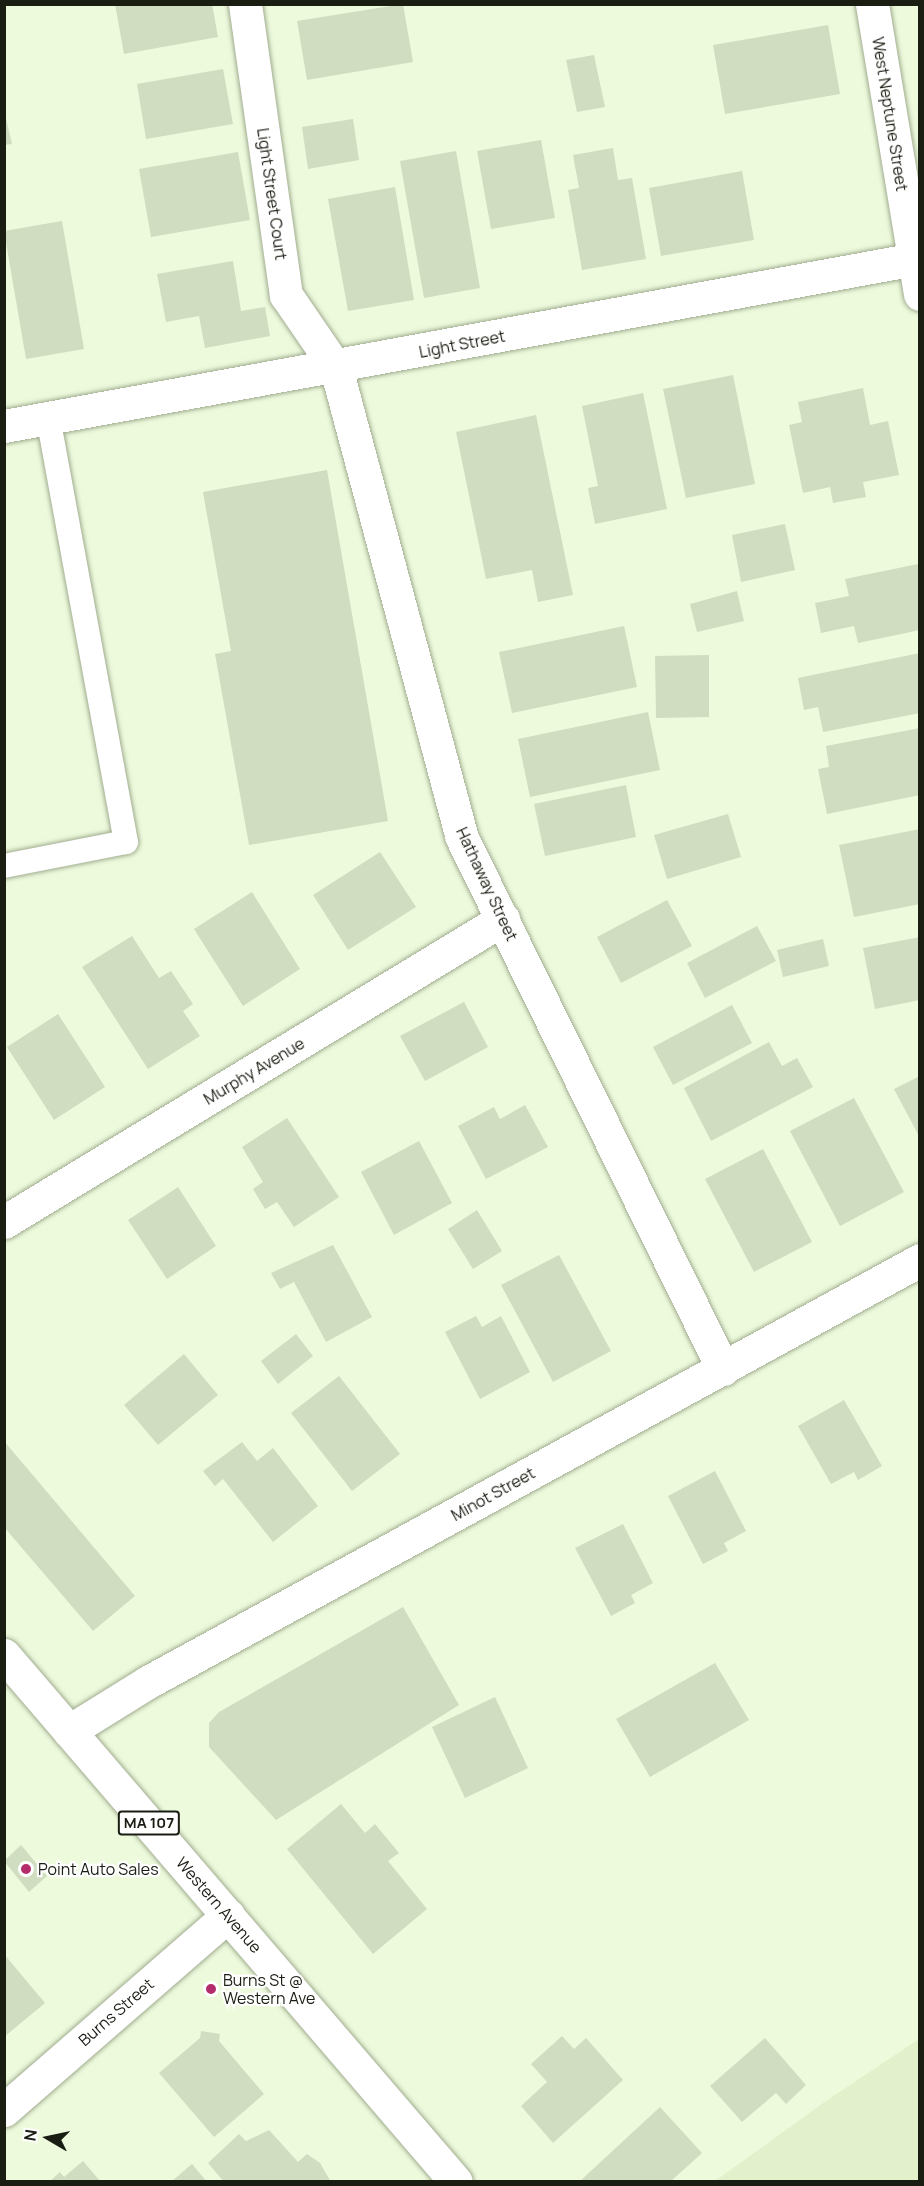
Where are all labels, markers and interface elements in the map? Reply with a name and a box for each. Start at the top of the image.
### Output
street label: West Neptune Street [868,36,912,192]
street label: Light Street Court [253,127,291,261]
street label: Light Street [417,326,507,362]
street label: Hathaway Street [452,824,522,944]
street label: Murphy Avenue [200,1033,308,1109]
street label: Minot Street [448,1463,538,1525]
road number: MA 107 [118,1811,180,1835]
street label: Western Avenue [172,1853,266,1957]
place label: Point Auto Sales [38,1859,159,1879]
marker: Point Auto Sales [19,1862,33,1876]
place label: Burns St @ Western Ave [223,1970,315,2008]
street label: Burns Street [75,1974,157,2050]
marker: Burns St @ Western Ave [204,1982,218,1996]
north arrow [18,2108,78,2168]
text: N [18,2128,42,2143]

